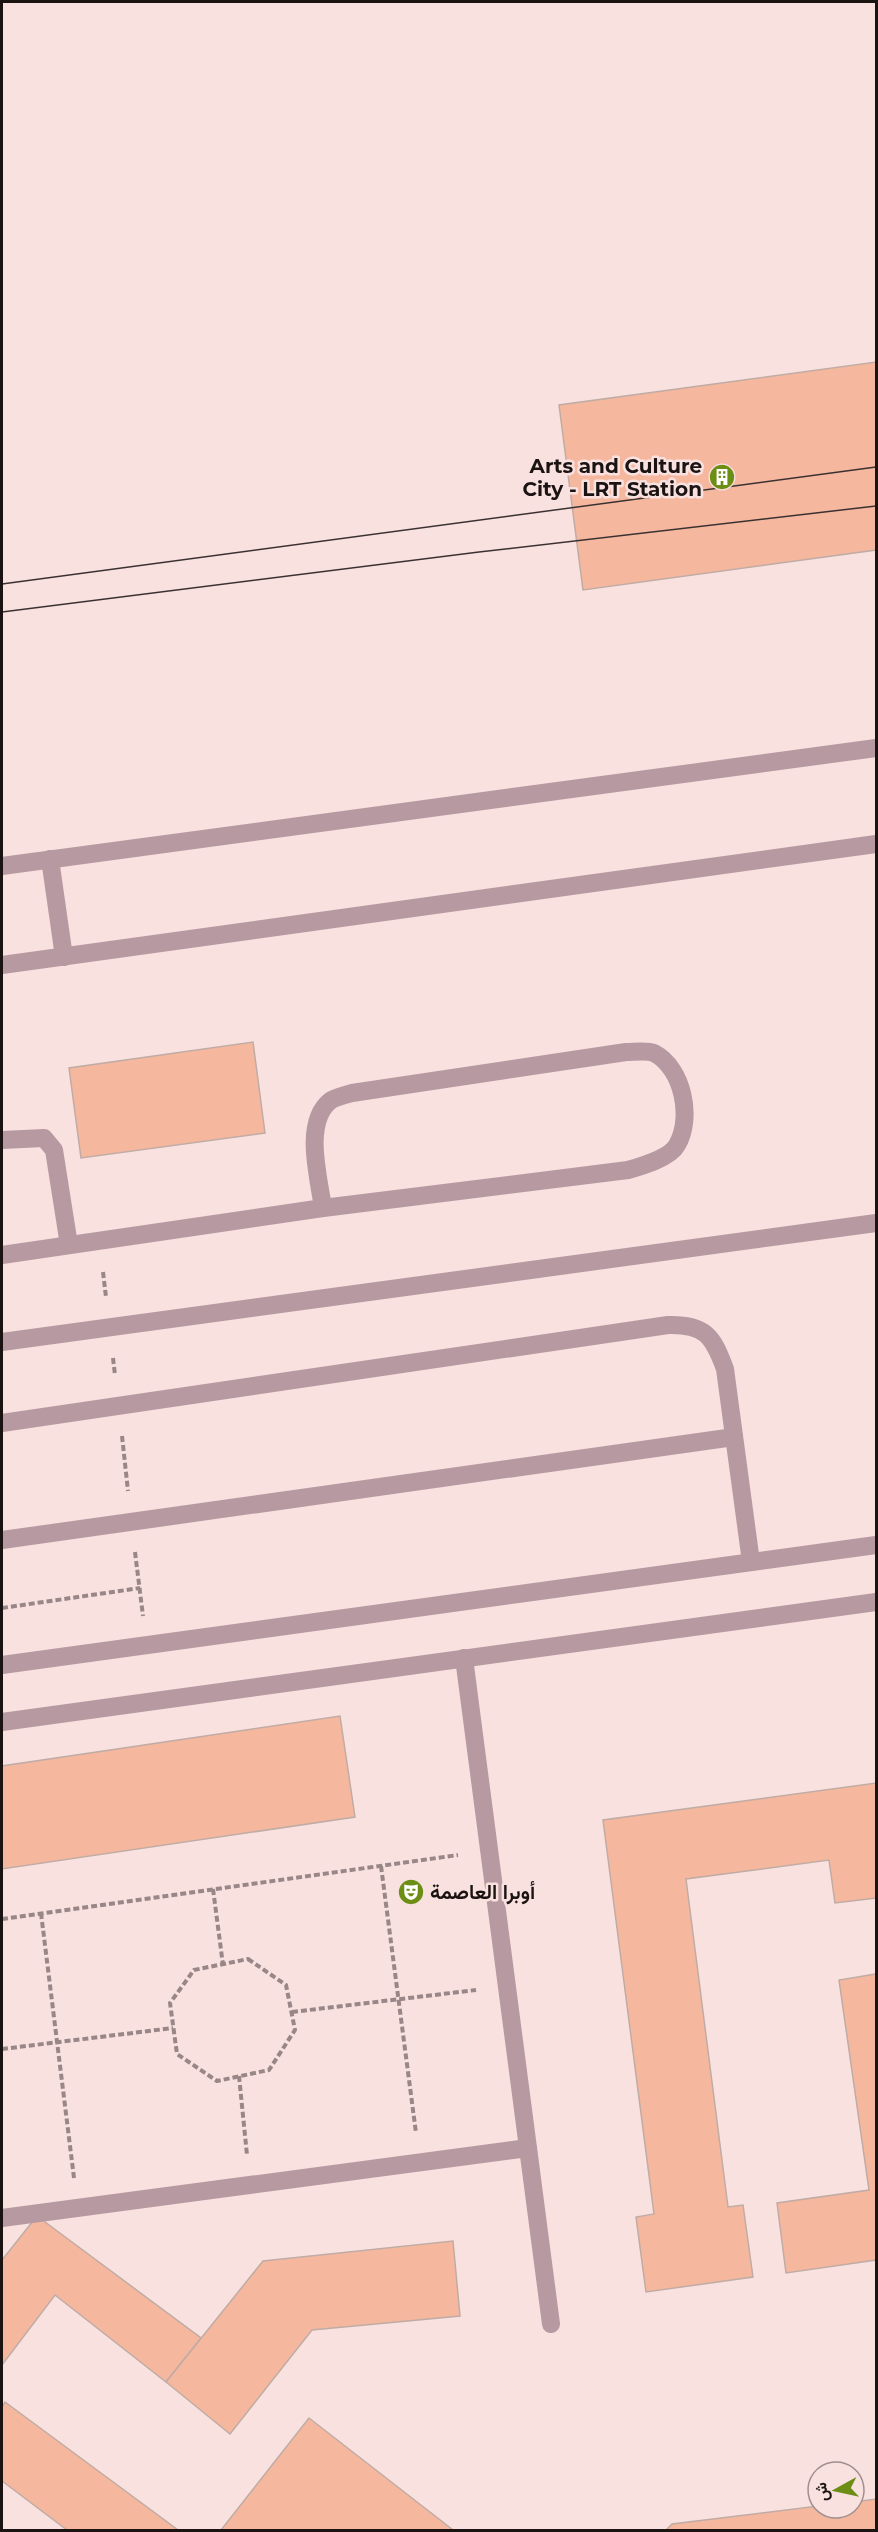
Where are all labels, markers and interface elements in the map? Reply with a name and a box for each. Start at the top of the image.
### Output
place label: Arts and Culture City - LRT Station [523,454,702,501]
building icon: Arts and Culture City - LRT Station [707,462,737,492]
theatre icon: أوبرا العاصمة [396,1877,426,1907]
place label: أوبرا العاصمة [430,1880,535,1905]
north arrow [806,2460,866,2520]
text: ش [811,2481,832,2503]

